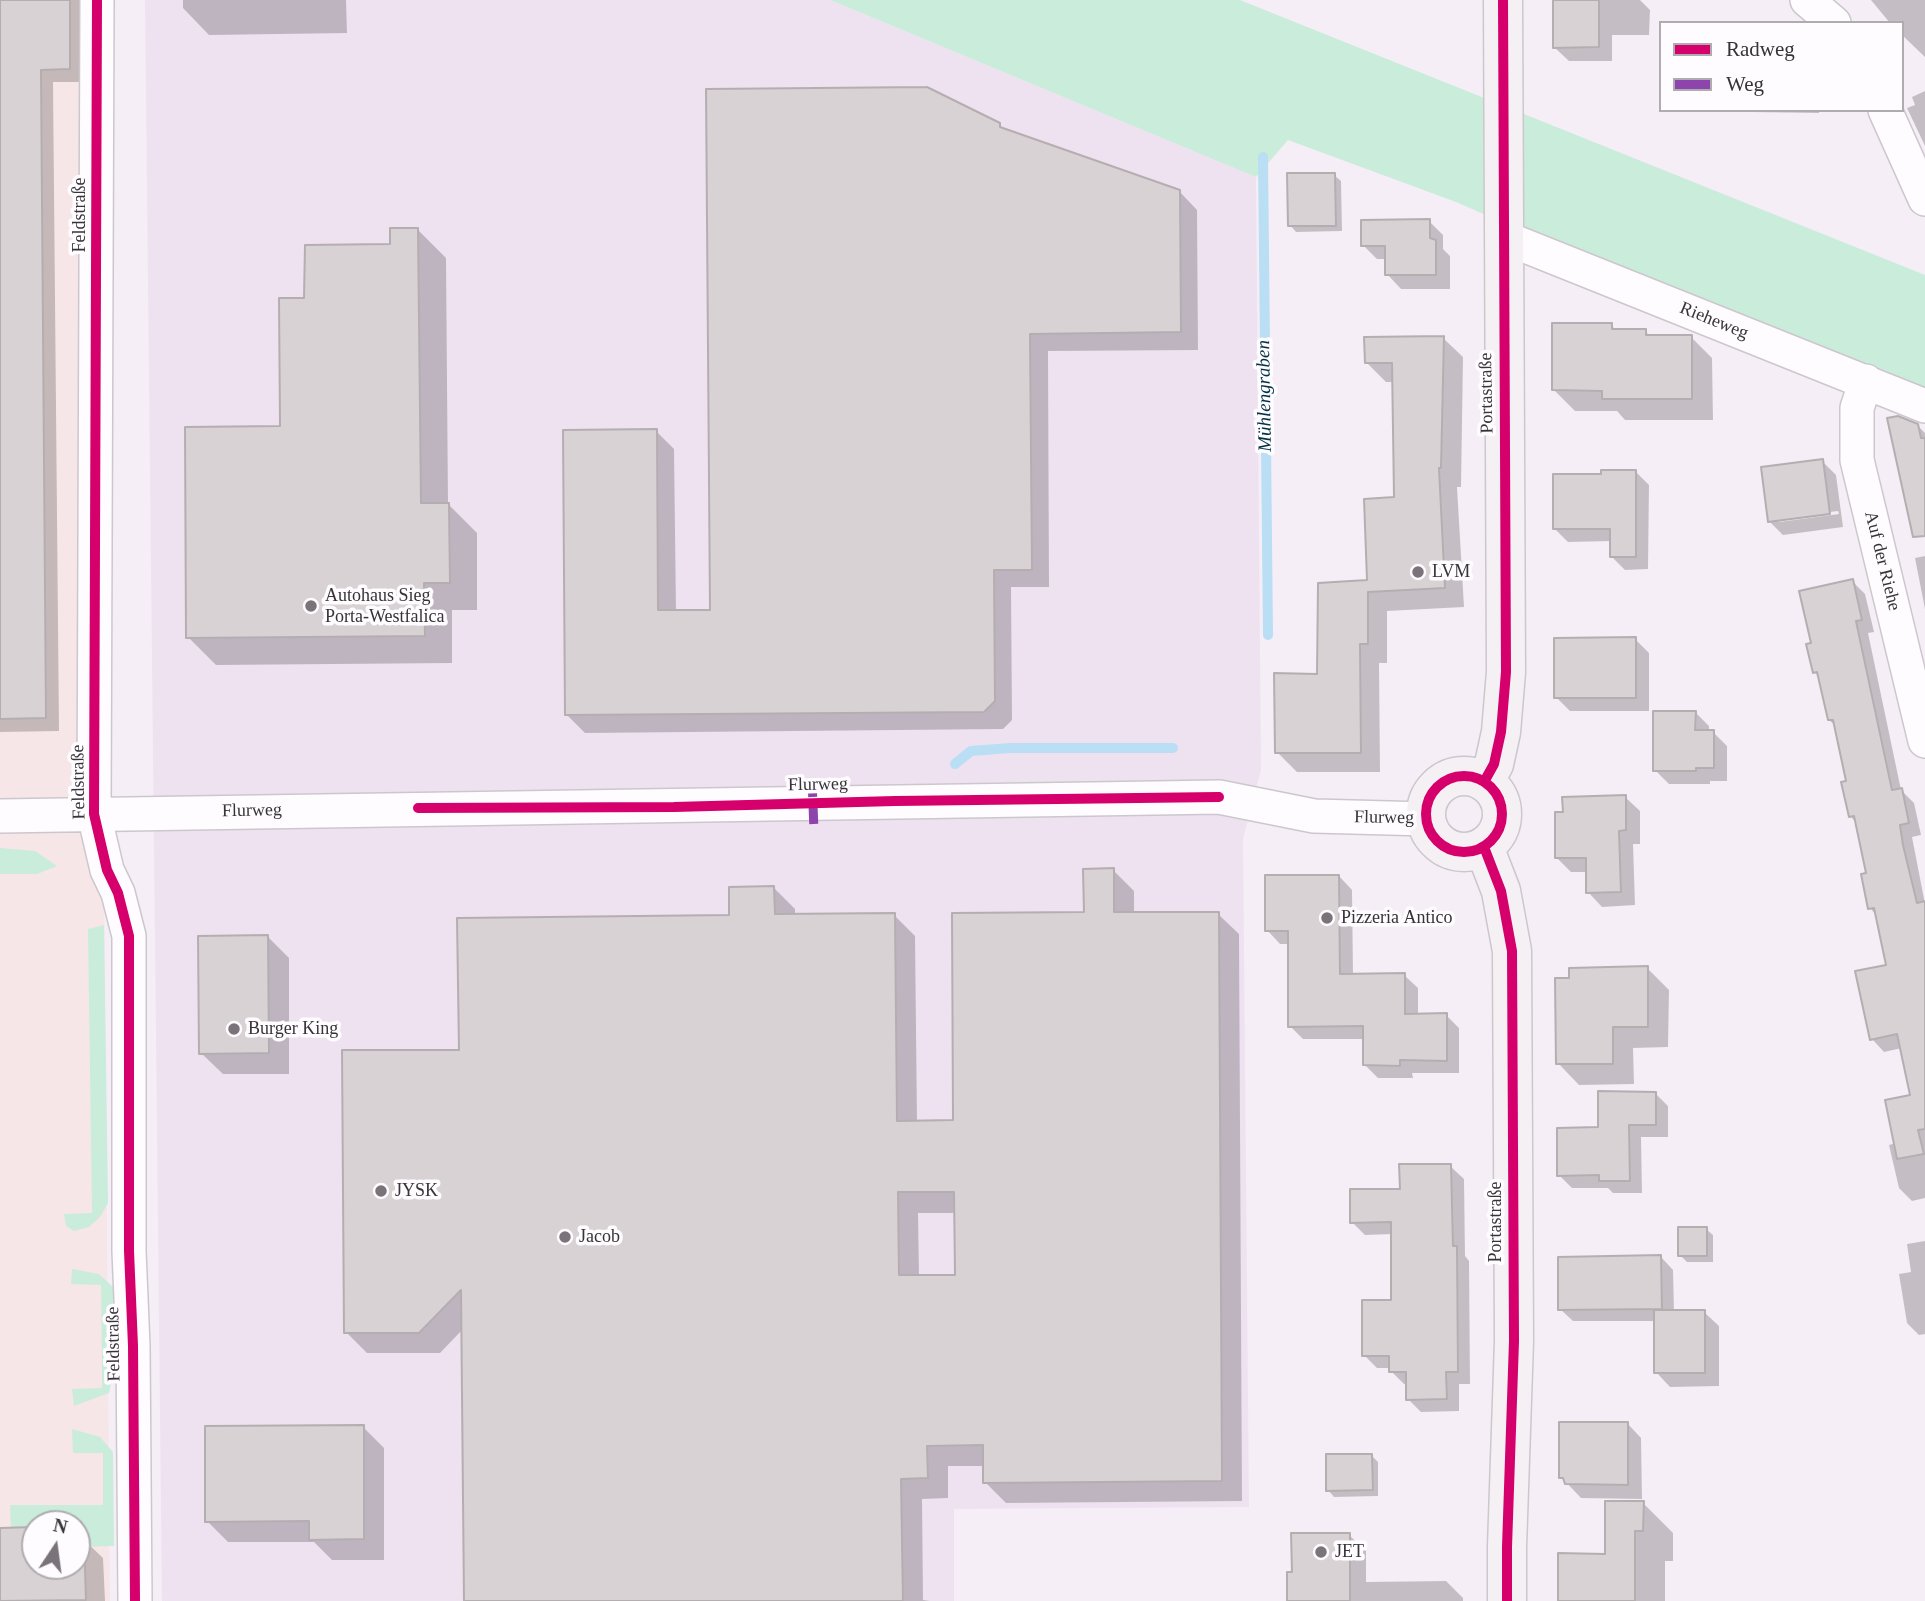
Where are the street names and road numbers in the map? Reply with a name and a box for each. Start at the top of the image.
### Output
street label: Feldstraße [69,178,91,252]
street label: Rieheweg [1677,298,1751,344]
street label: Portastraße [1475,352,1499,434]
street label: Auf der Riehe [1859,509,1905,613]
street label: Feldstraße [68,744,90,820]
street label: Flurweg [788,774,848,796]
street label: Flurweg [222,800,282,822]
street label: Flurweg [1354,807,1414,829]
street label: Portastraße [1485,1182,1507,1262]
street label: Feldstraße [103,1306,125,1382]

